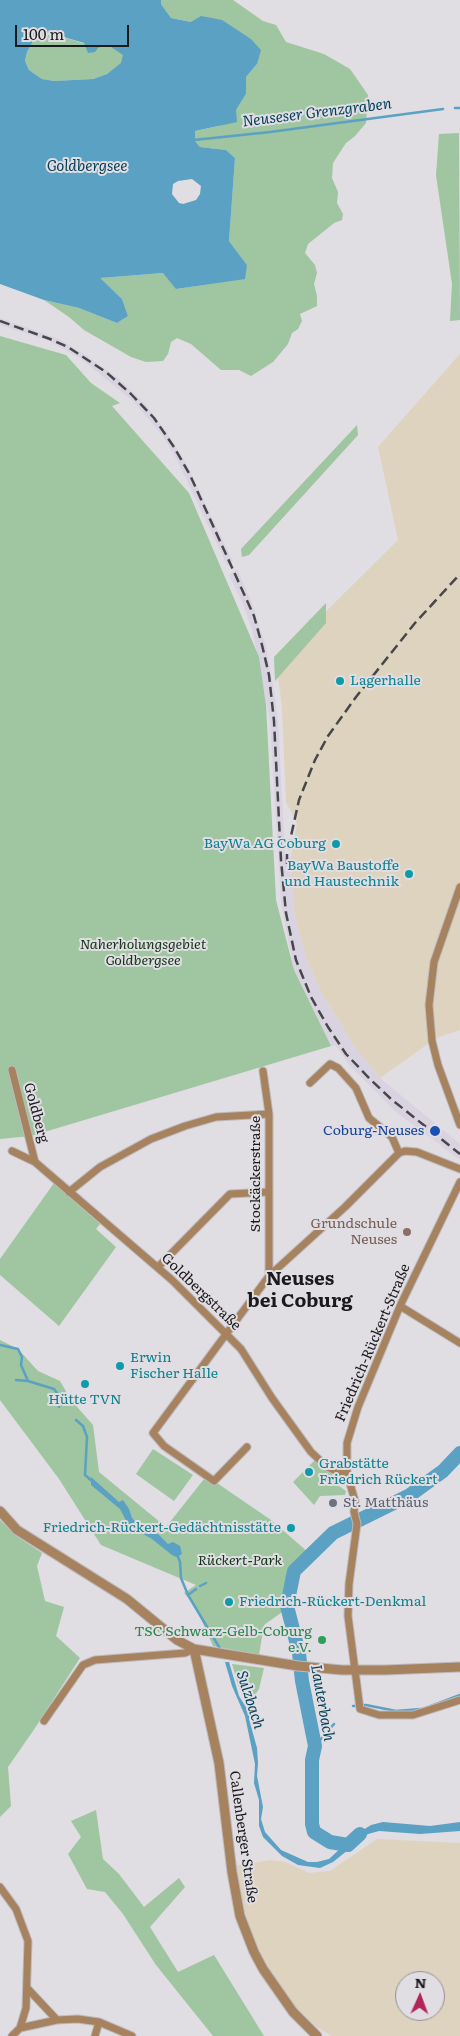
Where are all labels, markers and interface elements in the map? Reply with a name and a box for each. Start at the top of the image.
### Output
scale bar [18,15,131,47]
text: 100 m [23,22,64,45]
water label: Neuseser Grenzgraben [241,95,393,131]
water label: Goldbergsee [47,158,127,176]
place label: Lagerhalle [350,673,421,689]
marker: Lagerhalle [334,675,346,687]
place label: BayWa AG Coburg [204,836,326,852]
marker: BayWa AG Coburg [330,838,342,850]
place label: BayWa Baustoffe und Haustechnik [284,858,399,890]
marker: BayWa Baustoffe und Haustechnik [403,868,415,880]
park label: Naherholungsgebiet Goldbergsee [80,937,206,970]
street label: Goldberg [20,1081,52,1145]
street label: Stockäckerstraße [248,1116,264,1232]
place label: Coburg-Neuses [323,1123,424,1139]
marker: Coburg-Neuses [428,1124,442,1138]
place label: Grundschule Neuses [310,1216,397,1248]
marker: Grundschule Neuses [401,1226,413,1238]
street label: Goldbergstraße [158,1250,244,1334]
street label: Friedrich-Rückert-Straße [332,1262,414,1424]
district label: Neuses bei Coburg [247,1268,353,1312]
place label: Erwin Fischer Halle [130,1350,218,1382]
marker: Erwin Fischer Halle [114,1360,126,1372]
marker: Hütte TVN [79,1378,91,1390]
place label: Hütte TVN [48,1392,122,1408]
place label: Grabstätte Friedrich Rückert [319,1456,438,1488]
marker: Grabstätte Friedrich Rückert [303,1466,315,1478]
place label: St. Matthäus [343,1495,428,1511]
marker: St. Matthäus [327,1497,339,1509]
place label: Friedrich-Rückert-Gedächtnisstätte [43,1520,281,1536]
marker: Friedrich-Rückert-Gedächtnisstätte [285,1522,297,1534]
park label: Rückert-Park [198,1553,282,1569]
place label: Friedrich-Rückert-Denkmal [239,1594,426,1610]
marker: Friedrich-Rückert-Denkmal [223,1596,235,1608]
place label: TSC Schwarz-Gelb-Coburg e.V. [134,1624,312,1656]
marker: TSC Schwarz-Gelb-Coburg e.V. [316,1634,328,1646]
water label: Lauterbach [306,1663,338,1743]
water label: Sulzbach [232,1669,268,1731]
street label: Callenberger Straße [225,1770,261,1904]
north arrow [395,1971,445,2021]
text: N [414,1972,427,1992]

